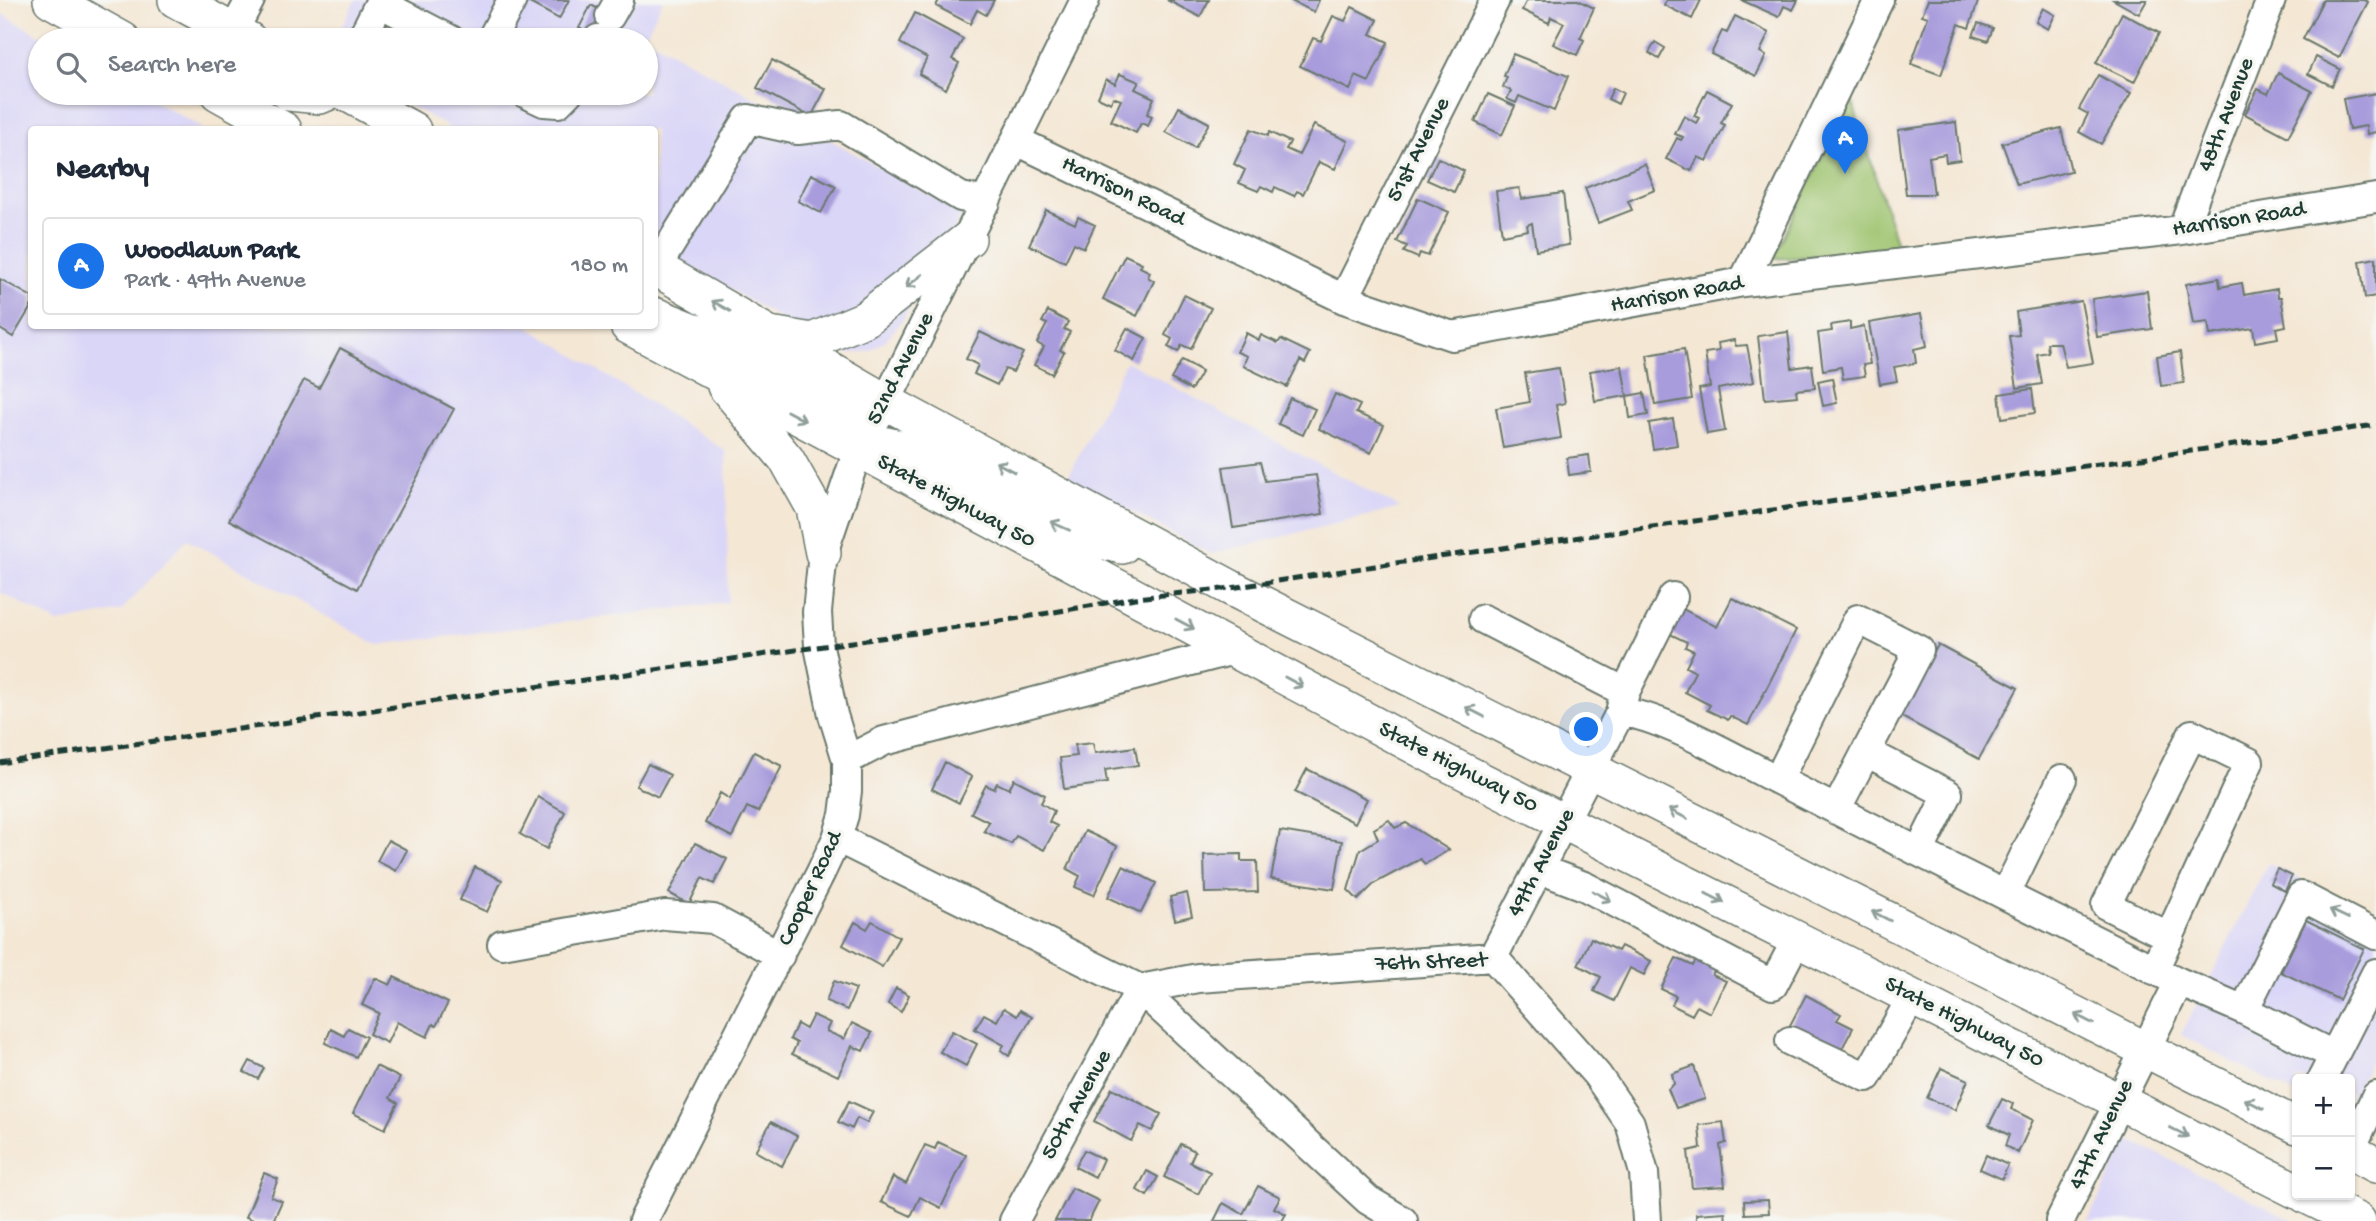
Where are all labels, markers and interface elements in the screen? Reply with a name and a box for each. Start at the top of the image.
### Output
search box [28,28,658,105]
icon: search [52,48,90,86]
text: Search here [108,51,236,82]
street label: 48th Avenue [2193,53,2261,176]
street label: 51st Avenue [1381,92,1457,207]
pin: A [1822,116,1868,174]
street label: Harrison Road [1057,150,1191,234]
text: Nearby [56,154,149,189]
street label: Harrison Road [2171,196,2309,244]
text: Woodlawn Park [125,237,298,268]
text: A [74,253,88,280]
text: 180 m [571,253,628,280]
text: Park · 49th Avenue [125,268,306,295]
street label: Harrison Road [1609,270,1747,320]
one-way arrow [905,273,924,288]
one-way arrow [712,298,732,312]
street label: 52nd Avenue [861,307,941,430]
one-way arrow [785,409,805,423]
street label: State Highway 50 [872,449,1040,555]
one-way arrow [996,459,1016,473]
one-way arrow [1050,519,1072,532]
one-way arrow [1174,618,1195,631]
one-way arrow [1284,675,1304,689]
one-way arrow [1465,704,1486,718]
your location [1569,712,1603,746]
street label: State Highway 50 [1374,716,1542,820]
street label: 49th Avenue [1502,803,1582,922]
one-way arrow [1668,807,1689,820]
street label: Cooper Road [773,826,850,951]
one-way arrow [1591,889,1612,903]
one-way arrow [1704,891,1724,905]
one-way arrow [2329,907,2350,921]
one-way arrow [1871,909,1892,923]
street label: 76th Street [1373,947,1489,978]
street label: State Highway 50 [1880,971,2048,1075]
one-way arrow [2074,1011,2095,1025]
street label: 50th Avenue [1036,1044,1119,1165]
map controls [2292,1074,2355,1200]
button: + [2292,1074,2355,1137]
street label: 47th Avenue [2064,1075,2141,1194]
one-way arrow [2244,1097,2265,1111]
one-way arrow [2168,1125,2189,1139]
button: − [2292,1137,2355,1200]

